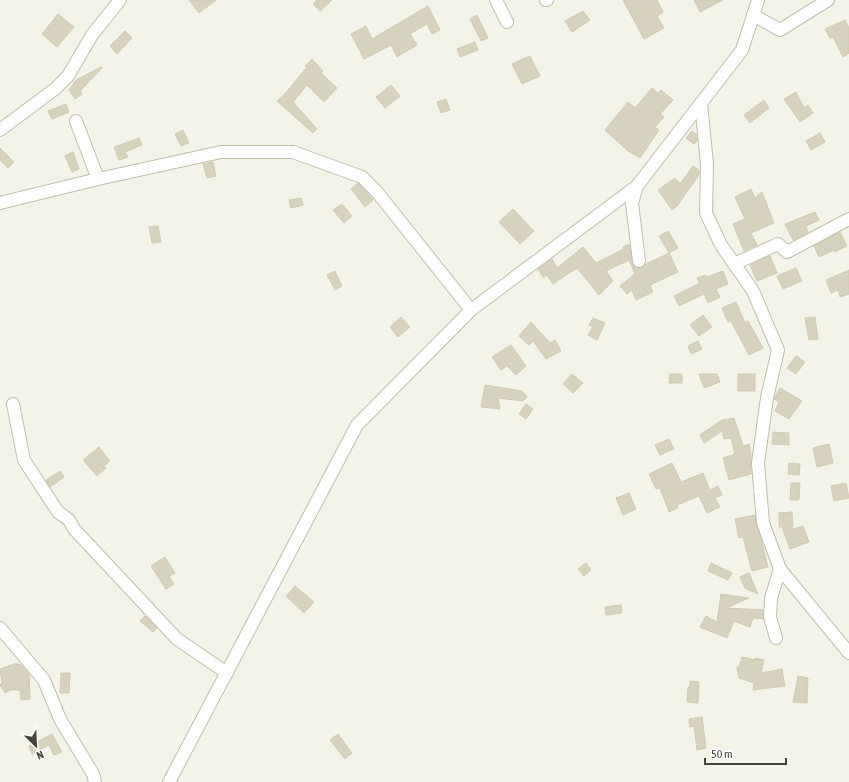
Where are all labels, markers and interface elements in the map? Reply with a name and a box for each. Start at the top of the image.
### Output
north arrow [16,726,56,766]
scale bar [705,740,786,766]
text: 50 m [711,747,733,761]
text: N [35,748,45,762]

